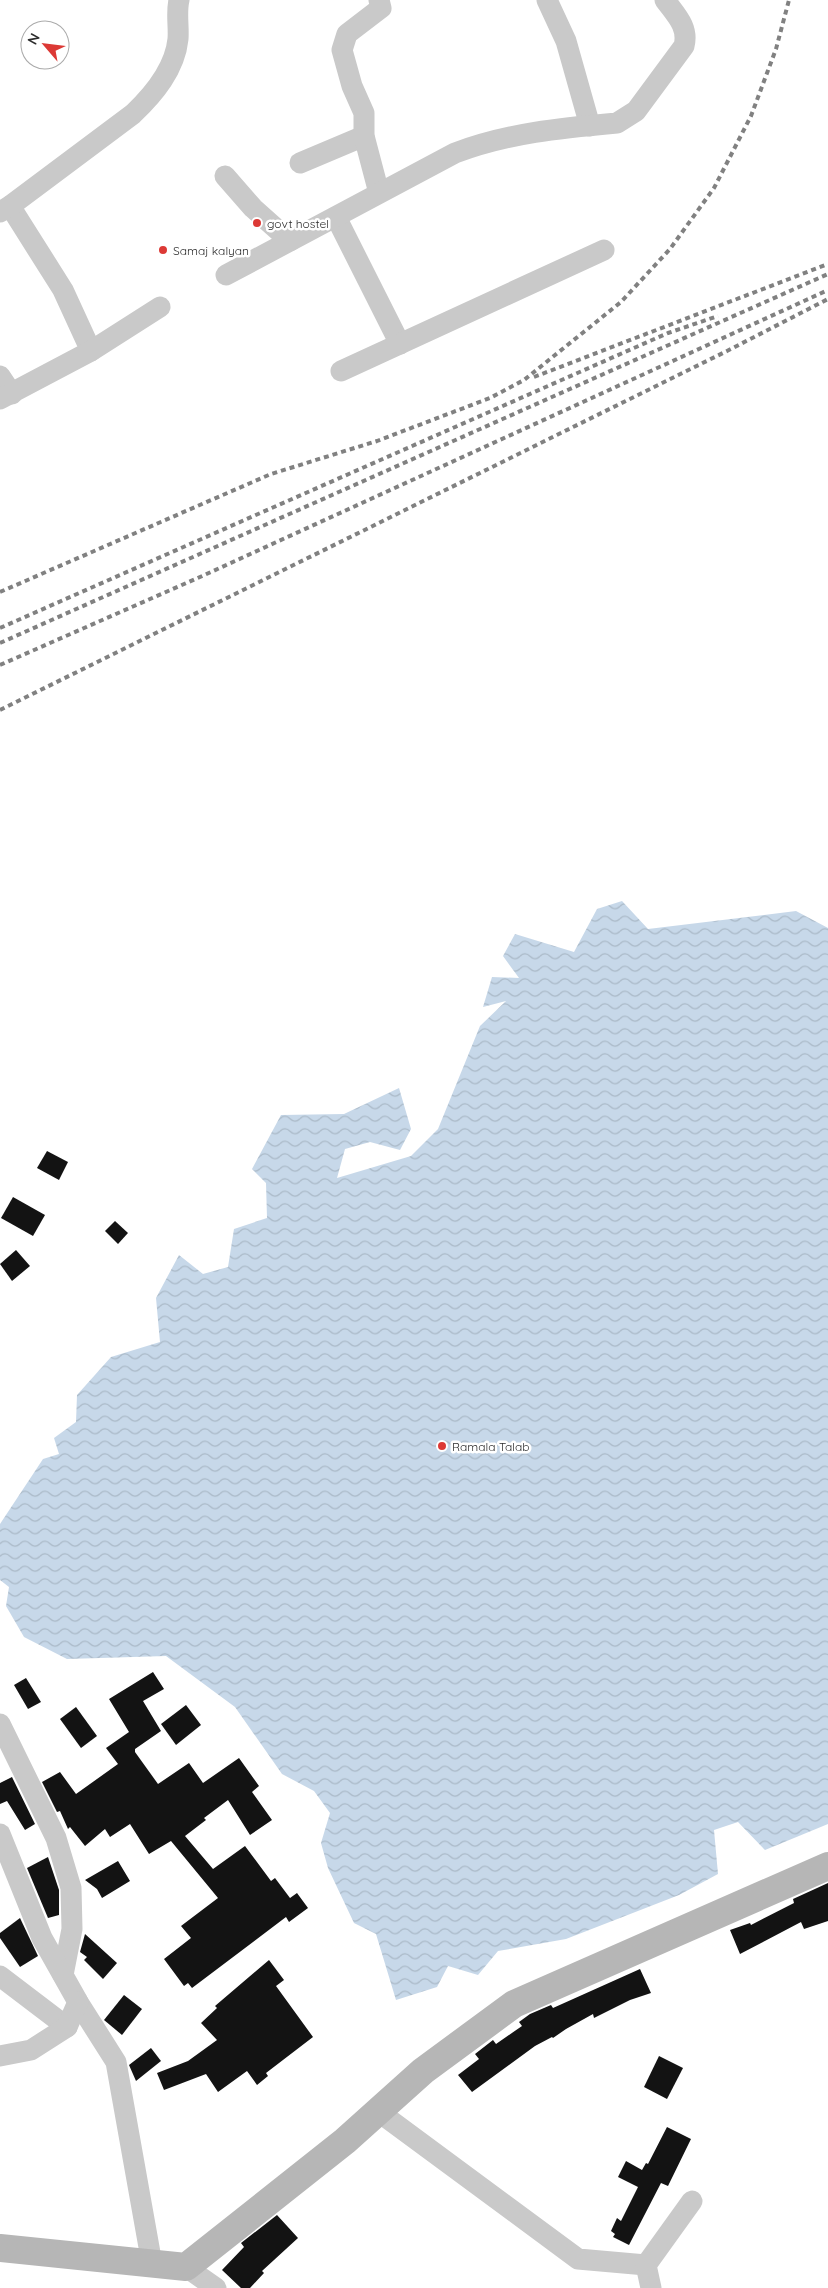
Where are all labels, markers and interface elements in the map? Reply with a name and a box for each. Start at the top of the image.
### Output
north arrow [20,20,70,70]
text: N [23,30,44,48]
place label: govt hostel [267,216,329,231]
marker: govt hostel [251,217,263,229]
place label: Samaj kalyan [173,243,249,258]
marker: Samaj kalyan [157,244,169,256]
place label: Ramala Talab [452,1439,530,1454]
marker: Ramala Talab [436,1440,448,1452]

